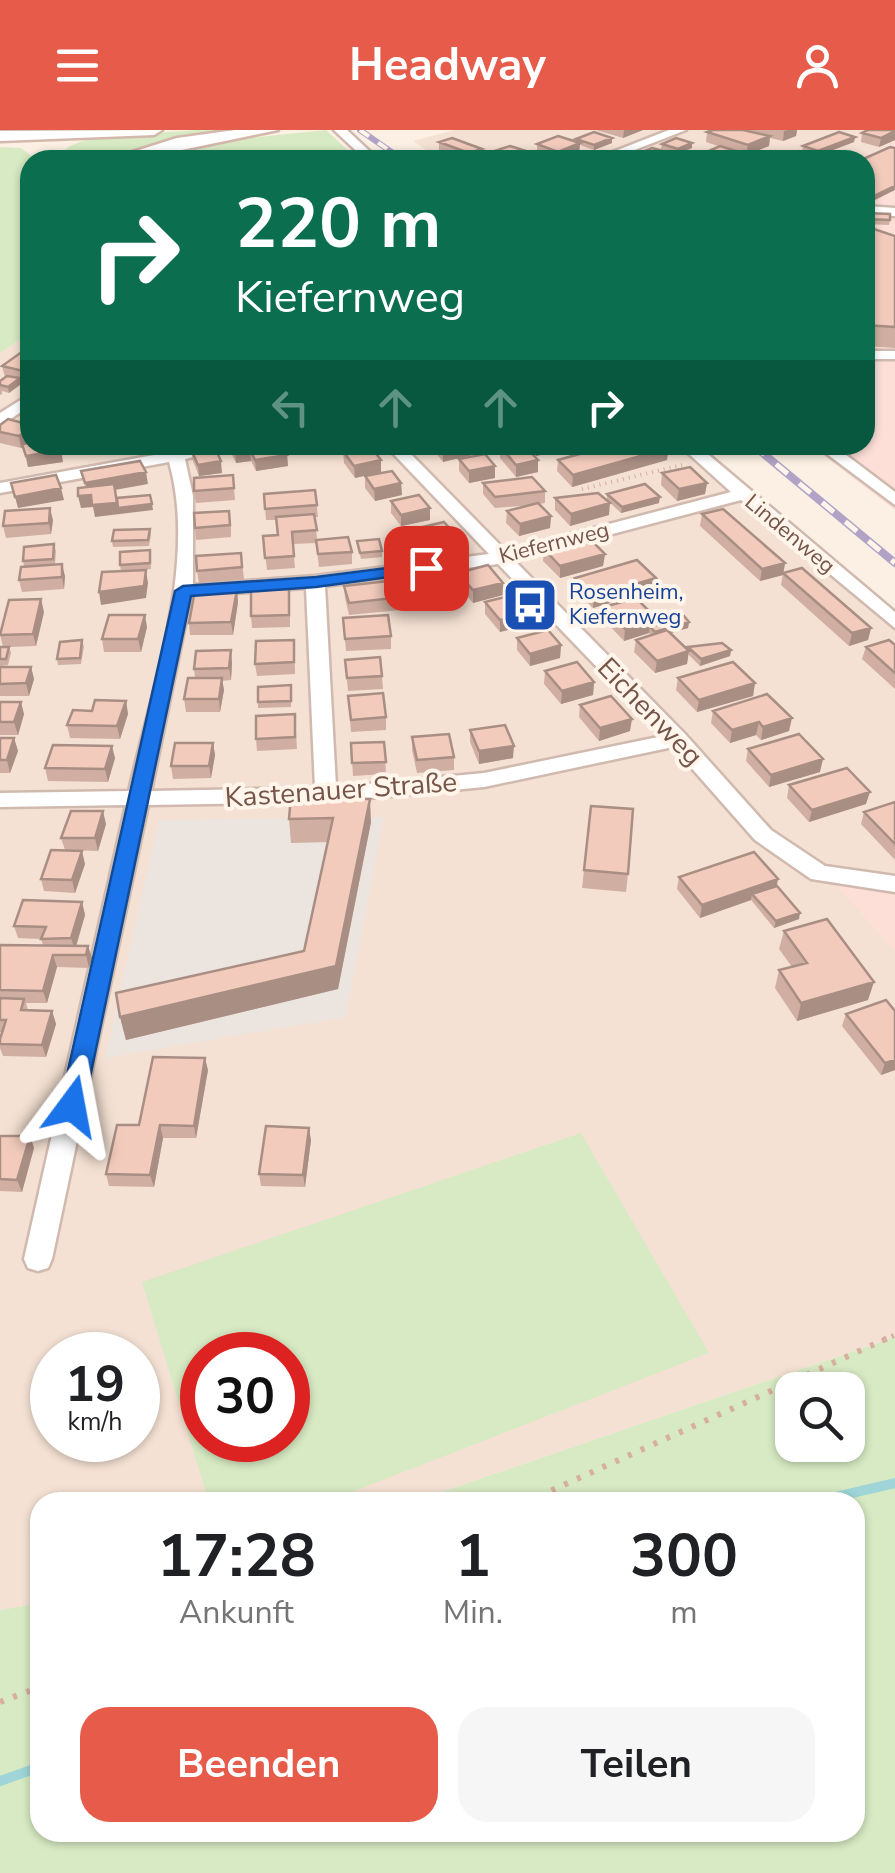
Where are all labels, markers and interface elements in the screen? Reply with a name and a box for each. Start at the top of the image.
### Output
text: Headway [349,35,546,96]
icon: menu [50,38,105,93]
icon: person [790,38,845,93]
text: 220 m [235,176,441,272]
icon: right [70,190,200,320]
text: Kiefernweg [235,267,465,328]
icon: left [263,380,318,435]
icon: ahead [368,380,423,435]
icon: ahead [473,380,528,435]
icon: right [578,380,633,435]
street label: Lindenweg [738,487,842,581]
street label: Kiefernweg [496,515,612,571]
pin [384,526,469,611]
icon: arrive [399,541,454,596]
bus stop icon: Rosenheim, Kiefernweg [500,575,560,635]
place label: Rosenheim, Kiefernweg [569,577,684,632]
street label: Eichenweg [589,650,711,774]
street label: Kastenauer Straße [224,763,458,817]
position arrow [20,1054,124,1158]
speed limit sign: 30 [180,1332,310,1462]
text: 19 [65,1350,125,1419]
map controls [775,1372,865,1462]
button: search [775,1372,865,1462]
text: km/h [67,1405,123,1439]
text: 17:28 [157,1515,316,1597]
text: 1 [455,1515,491,1597]
text: 300 [630,1515,738,1597]
text: Ankunft [179,1591,294,1634]
text: Min. [443,1591,503,1634]
text: m [670,1591,698,1634]
button: Beenden [80,1707,438,1822]
button: Teilen [458,1707,815,1822]

